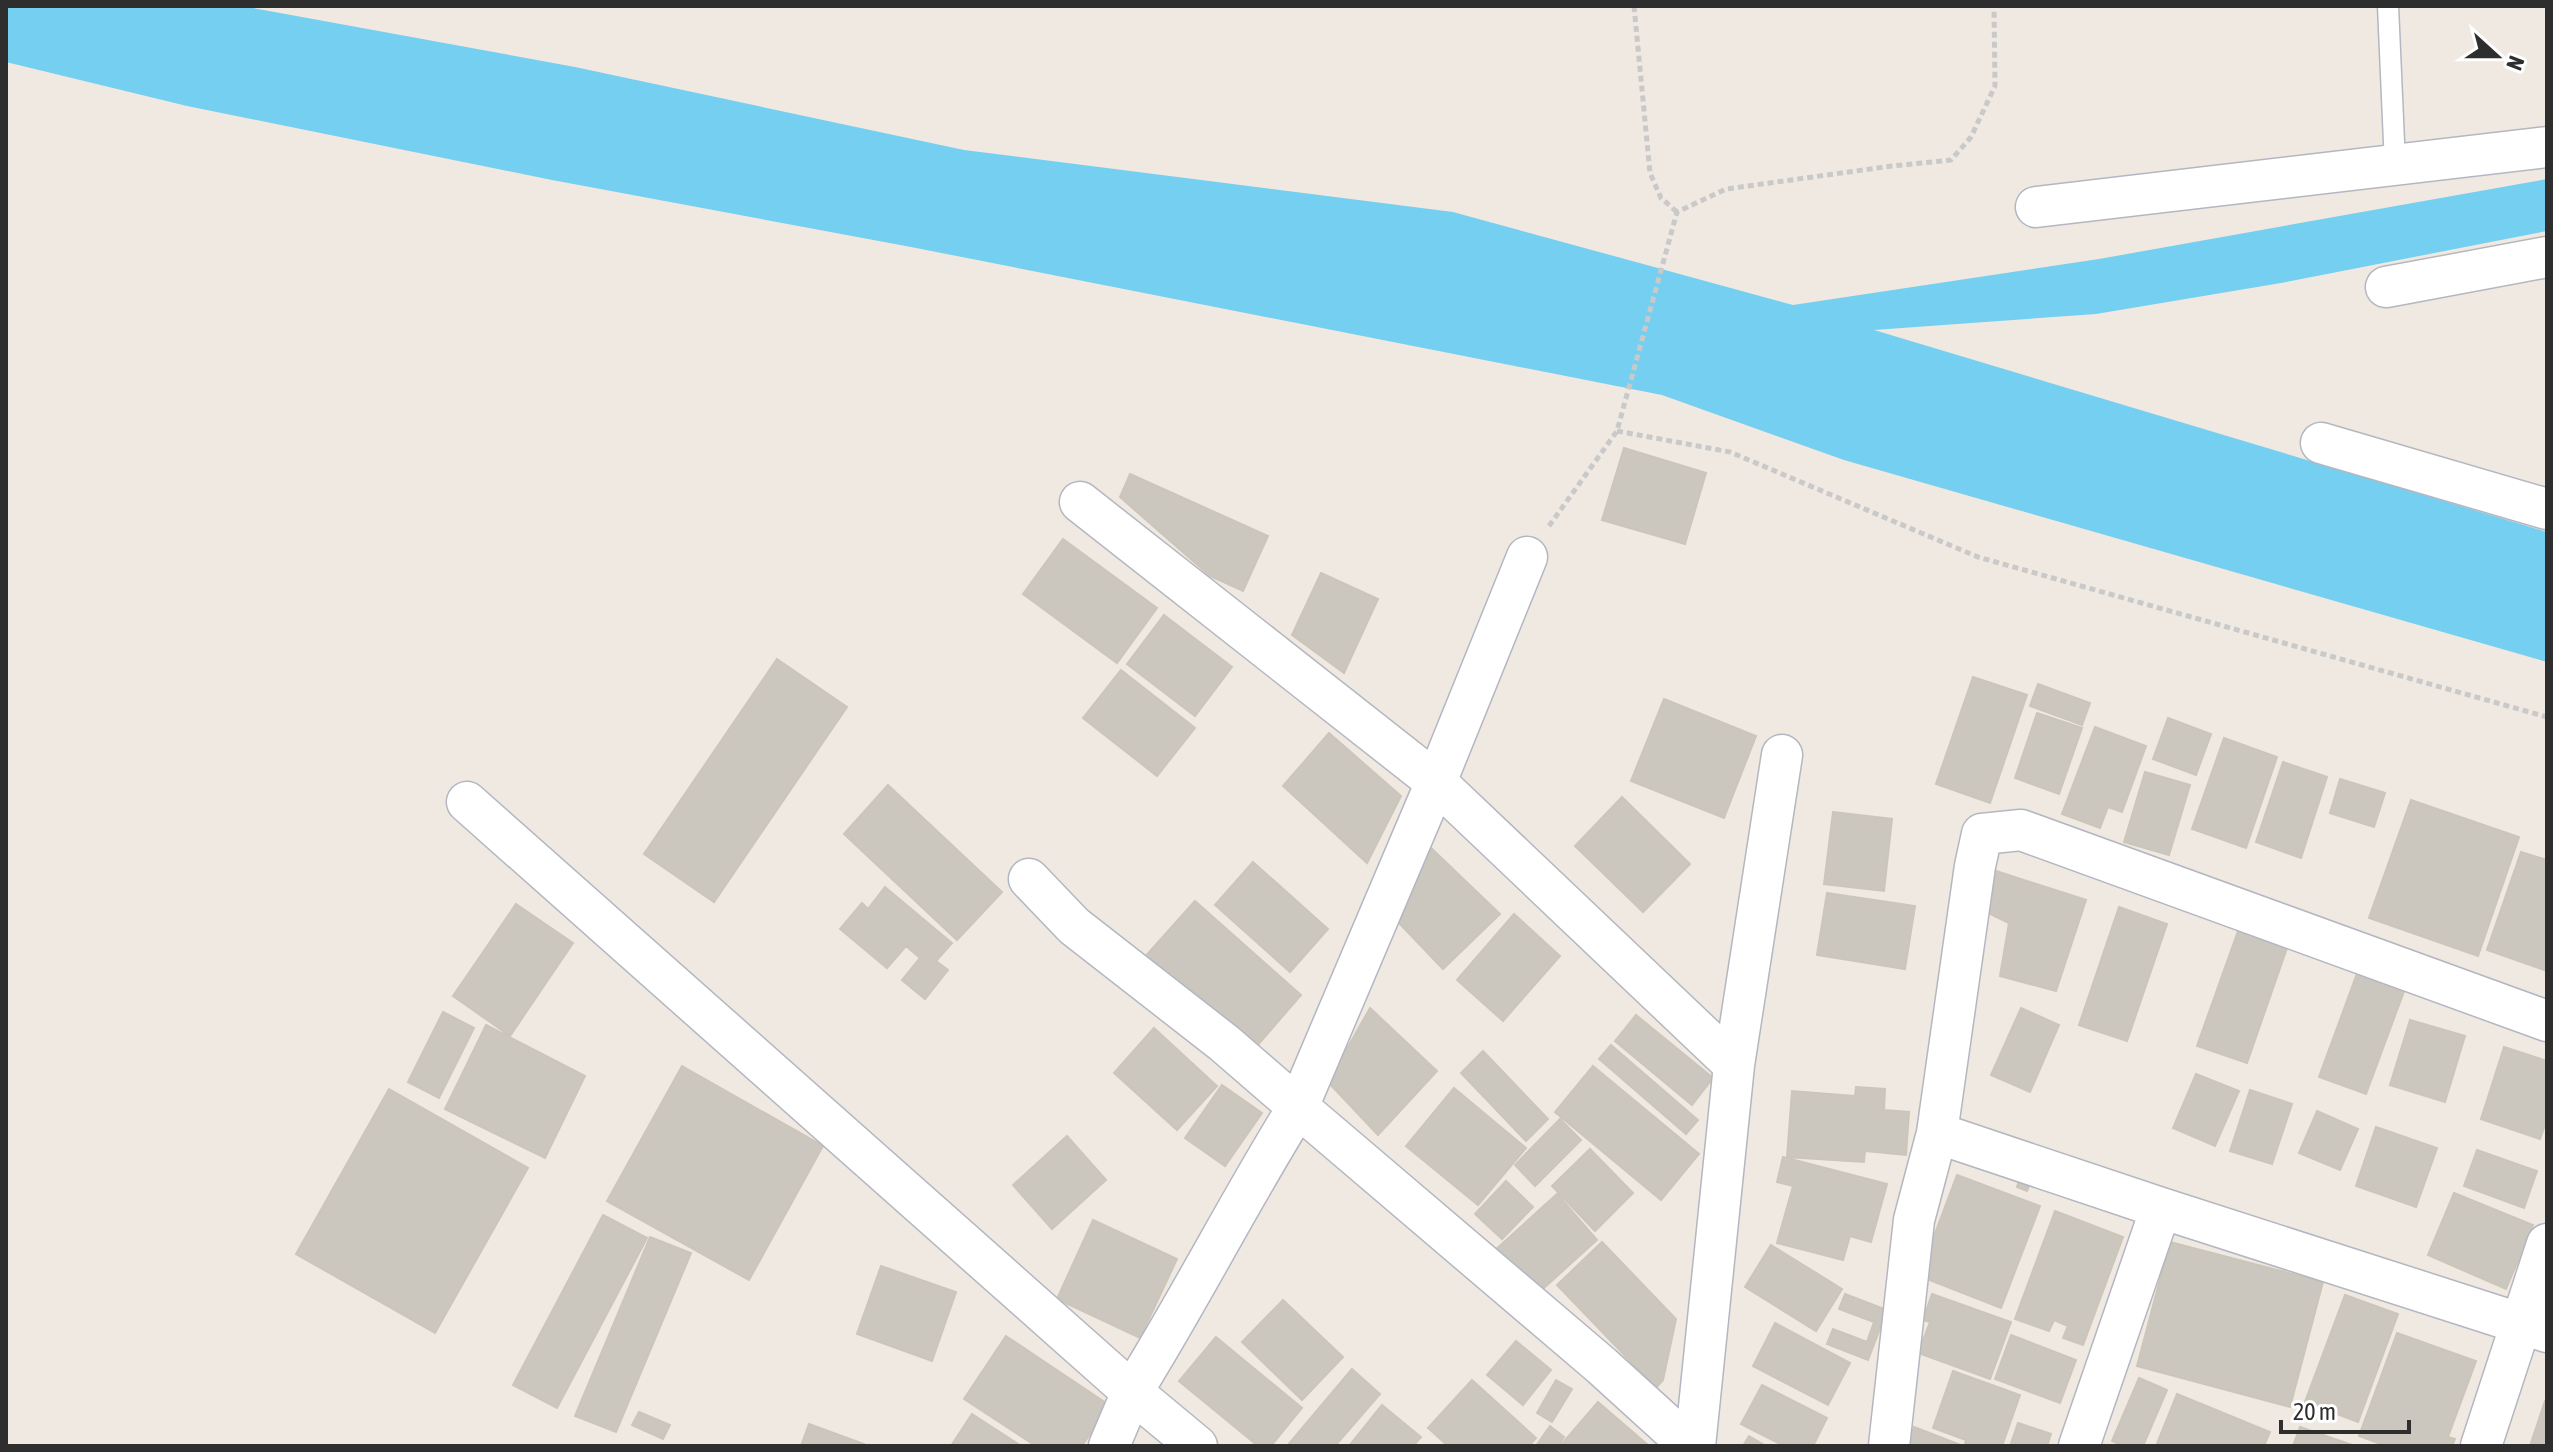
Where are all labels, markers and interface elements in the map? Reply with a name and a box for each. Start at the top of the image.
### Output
north arrow [2457,16,2537,96]
text: N [2501,52,2530,74]
scale bar [2281,1384,2409,1434]
text: 20 m [2293,1398,2336,1425]

